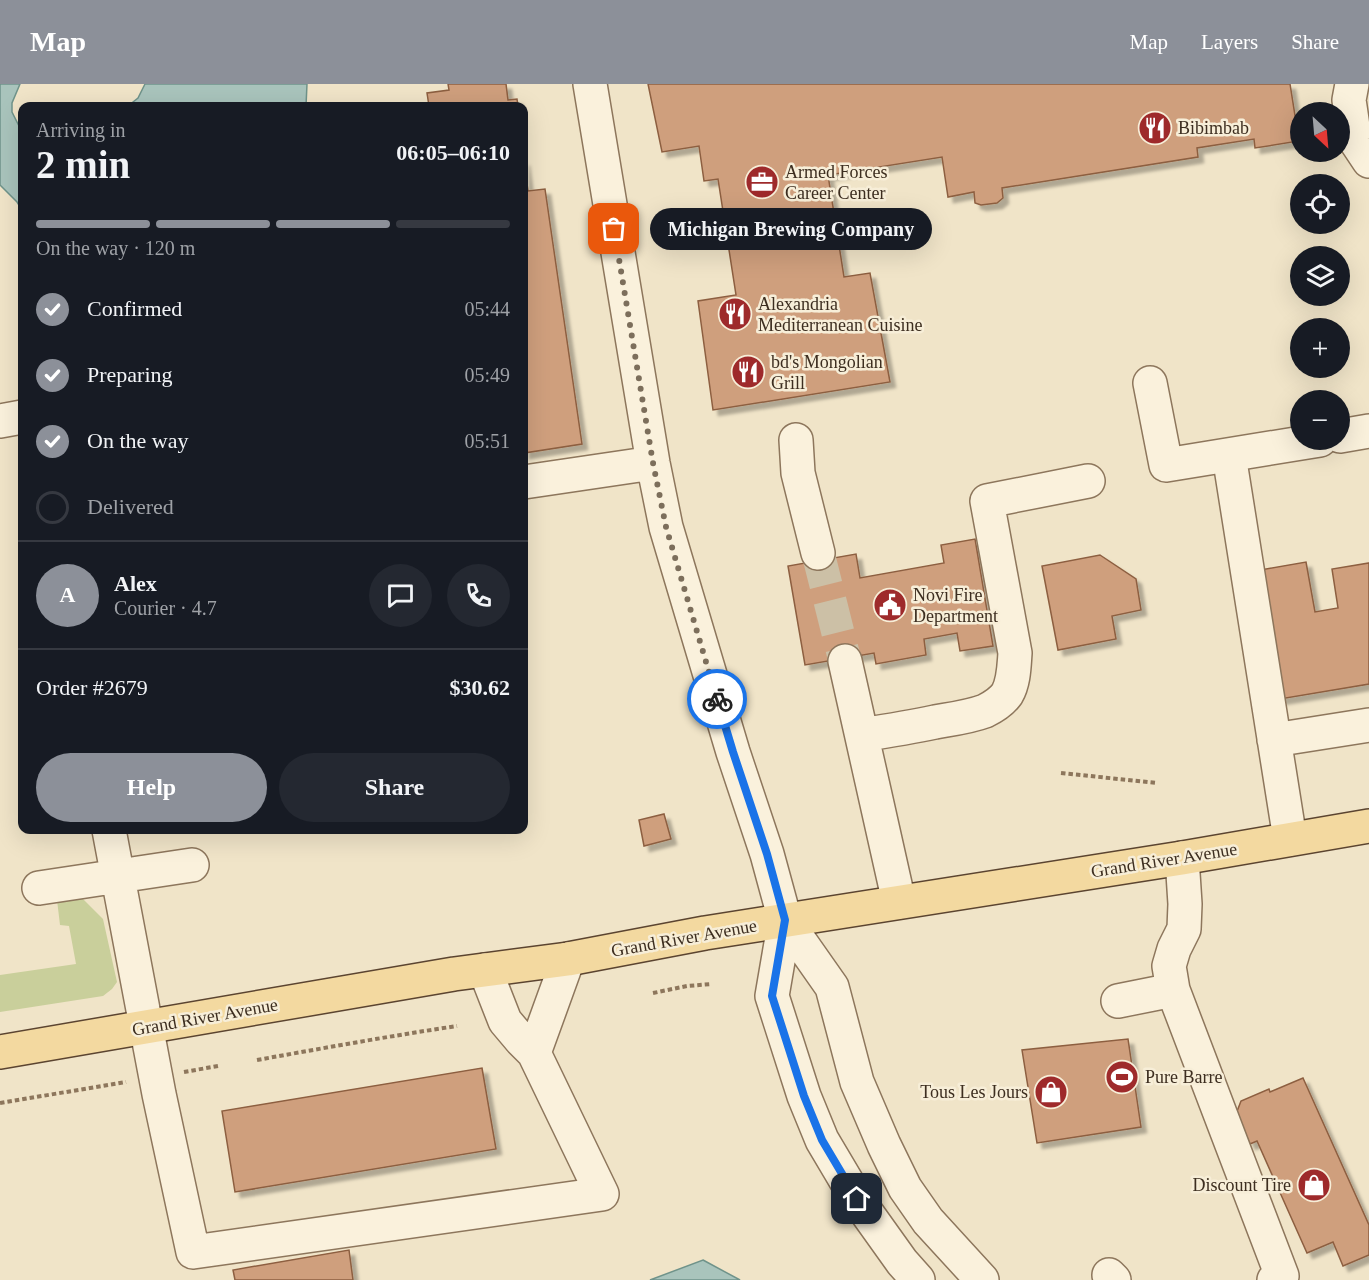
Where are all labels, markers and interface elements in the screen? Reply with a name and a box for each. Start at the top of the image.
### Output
text: Map [30,26,86,57]
text: Map [1130,30,1168,54]
text: Layers [1201,30,1258,54]
text: Share [1291,30,1339,54]
north arrow [1290,102,1350,162]
map controls [1290,102,1350,450]
restaurant icon: Bibimbab [1137,110,1173,146]
place label: Bibimbab [1178,118,1249,138]
text: Arriving in [36,119,125,141]
text: 06:05–06:10 [396,140,510,165]
text: 2 min [36,143,130,186]
place label: Armed Forces Career Center [785,162,887,203]
office icon: Armed Forces Career Center [744,164,780,200]
button: locate [1290,174,1350,234]
pin [588,203,639,254]
callout: Michigan Brewing Company [650,208,932,250]
icon: bag [597,212,630,245]
text: Michigan Brewing Company [668,218,914,240]
text: On the way · 120 m [36,237,195,259]
button: layers [1290,246,1350,306]
icon: check [36,293,69,326]
place label: Alexandria Mediterranean Cuisine [758,294,922,335]
text: Confirmed [87,296,182,321]
restaurant icon: Alexandria Mediterranean Cuisine [717,296,753,332]
text: 05:44 [464,298,510,320]
button: + [1290,318,1350,378]
place label: bd's Mongolian Grill [771,352,883,393]
restaurant icon: bd's Mongolian Grill [730,354,766,390]
icon: check [36,359,69,392]
text: Preparing [87,362,173,387]
text: 05:49 [464,364,510,386]
button: − [1290,390,1350,450]
icon: check [36,425,69,458]
text: On the way [87,428,188,453]
text: 05:51 [464,430,510,452]
text: Delivered [87,494,174,519]
button: chat [369,564,432,627]
button: phone [447,564,510,627]
text: Alex [114,571,157,596]
text: A [60,582,75,607]
place label: Novi Fire Department [913,585,998,626]
public building icon: Novi Fire Department [872,587,908,623]
text: Courier · 4.7 [114,597,217,619]
courier [687,669,747,729]
text: Order #2679 [36,675,148,700]
text: $30.62 [450,675,510,700]
icon: bike [701,683,734,716]
button: Help [36,753,267,822]
button: Share [279,753,510,822]
street label: Grand River Avenue [1090,839,1238,881]
street label: Grand River Avenue [610,915,758,961]
street label: Grand River Avenue [131,994,279,1040]
sports icon: Pure Barre [1104,1059,1140,1095]
place label: Pure Barre [1145,1067,1222,1087]
shop icon: Tous Les Jours [1033,1074,1069,1110]
place label: Tous Les Jours [920,1082,1028,1102]
shop icon: Discount Tire [1296,1167,1332,1203]
pin [831,1173,882,1224]
place label: Discount Tire [1192,1175,1291,1195]
icon: home [840,1182,873,1215]

